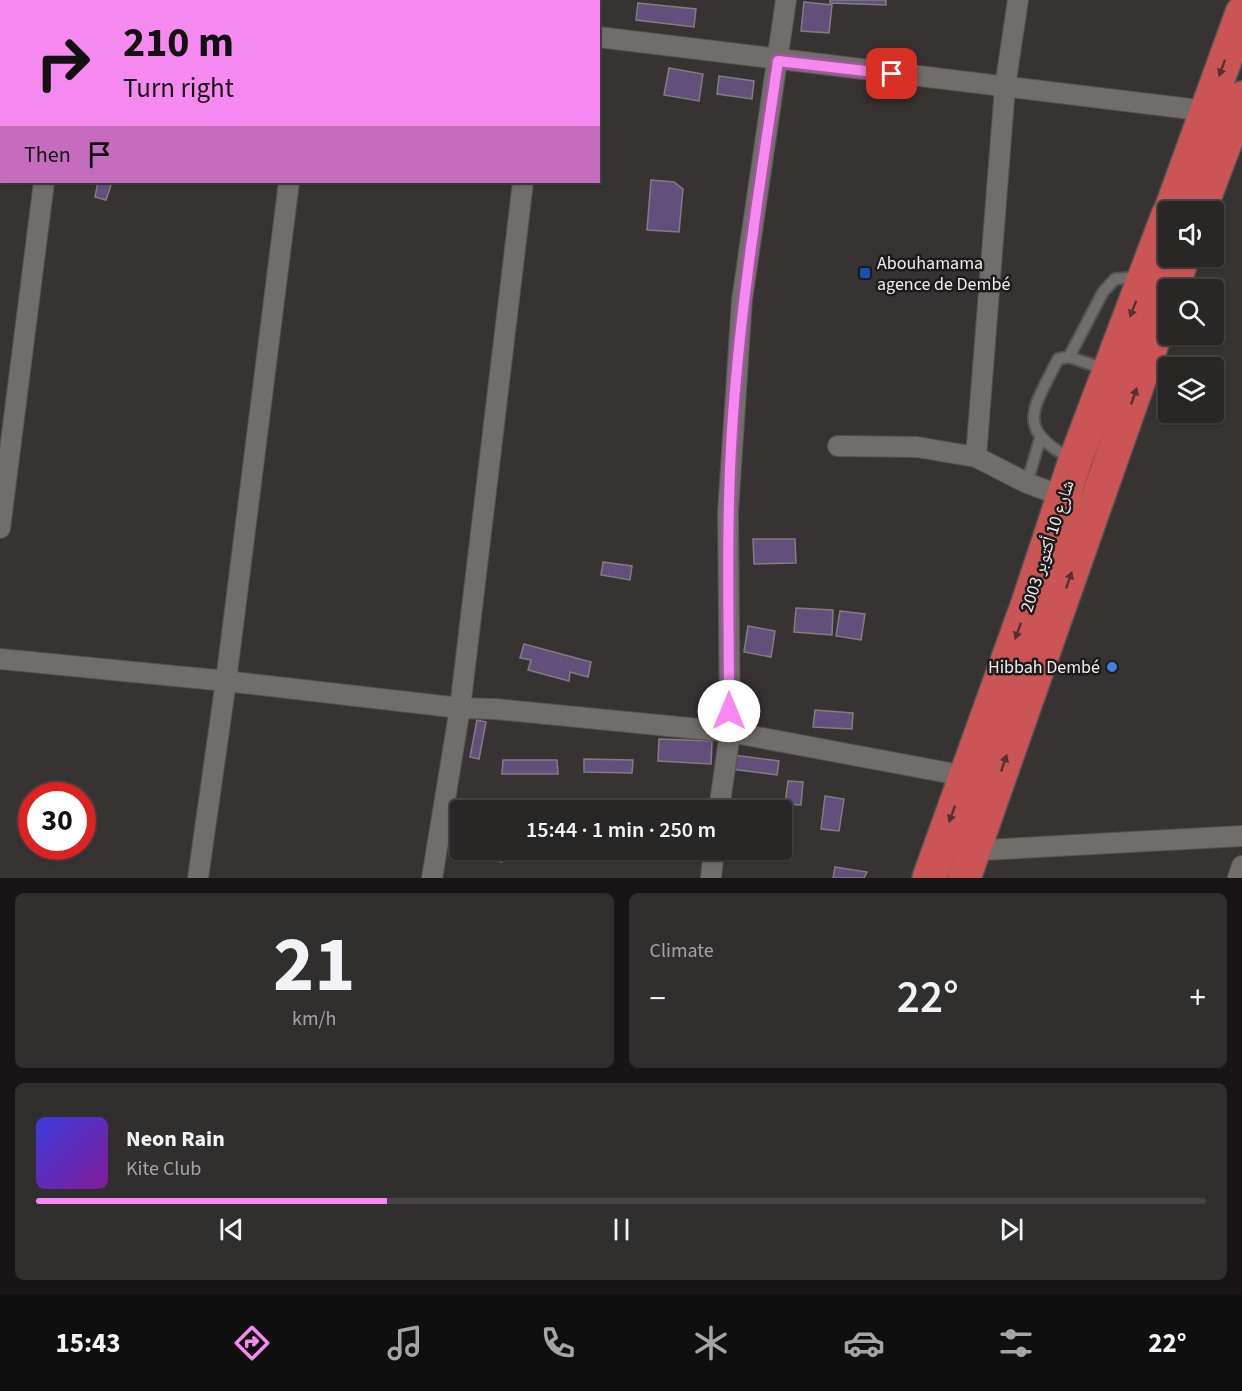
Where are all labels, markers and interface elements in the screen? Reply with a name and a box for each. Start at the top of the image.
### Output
text: 210 m [123,13,234,73]
icon: right [24,24,102,102]
pin [866,48,917,99]
icon: arrive [875,57,908,90]
one-way arrow [1217,59,1227,77]
text: Turn right [123,69,234,108]
icon: arrive [83,138,116,171]
text: Then [24,139,71,171]
map controls [1158,201,1224,423]
button: sound [1158,201,1224,267]
place label: Abouhamama agence de Dembé [877,251,1010,297]
marker: Abouhamama agence de Dembé [858,266,872,280]
button: search [1158,279,1224,345]
one-way arrow [1128,300,1137,318]
button: layers [1158,357,1224,423]
one-way arrow [1130,387,1140,405]
street label: شارع 10 أكتوبر 2003 [1014,477,1081,615]
one-way arrow [1065,570,1075,588]
one-way arrow [1013,622,1022,640]
place label: Hibbah Dembé [988,655,1100,680]
marker: Hibbah Dembé [1105,660,1119,674]
position arrow [697,679,761,743]
one-way arrow [1000,754,1010,772]
speed limit sign: 30 [18,782,96,860]
one-way arrow [946,805,956,823]
text: 15:44 · 1 min · 250 m [526,814,716,846]
text: 21 [273,910,355,1021]
text: Climate [650,937,714,965]
text: 22° [897,966,959,1030]
text: − [650,975,666,1022]
text: + [1190,975,1206,1022]
text: km/h [292,1005,336,1033]
text: Neon Rain [126,1123,225,1155]
text: Kite Club [126,1155,201,1183]
icon: previous [215,1213,248,1246]
icon: pause [605,1213,638,1246]
icon: next [995,1213,1028,1246]
icon: directions [231,1322,273,1364]
icon: music [384,1322,426,1364]
icon: phone [537,1322,579,1364]
icon: climate [690,1322,732,1364]
icon: car [843,1322,885,1364]
icon: filters [995,1322,1037,1364]
text: 15:43 [55,1324,121,1363]
text: 22° [1148,1324,1187,1363]

